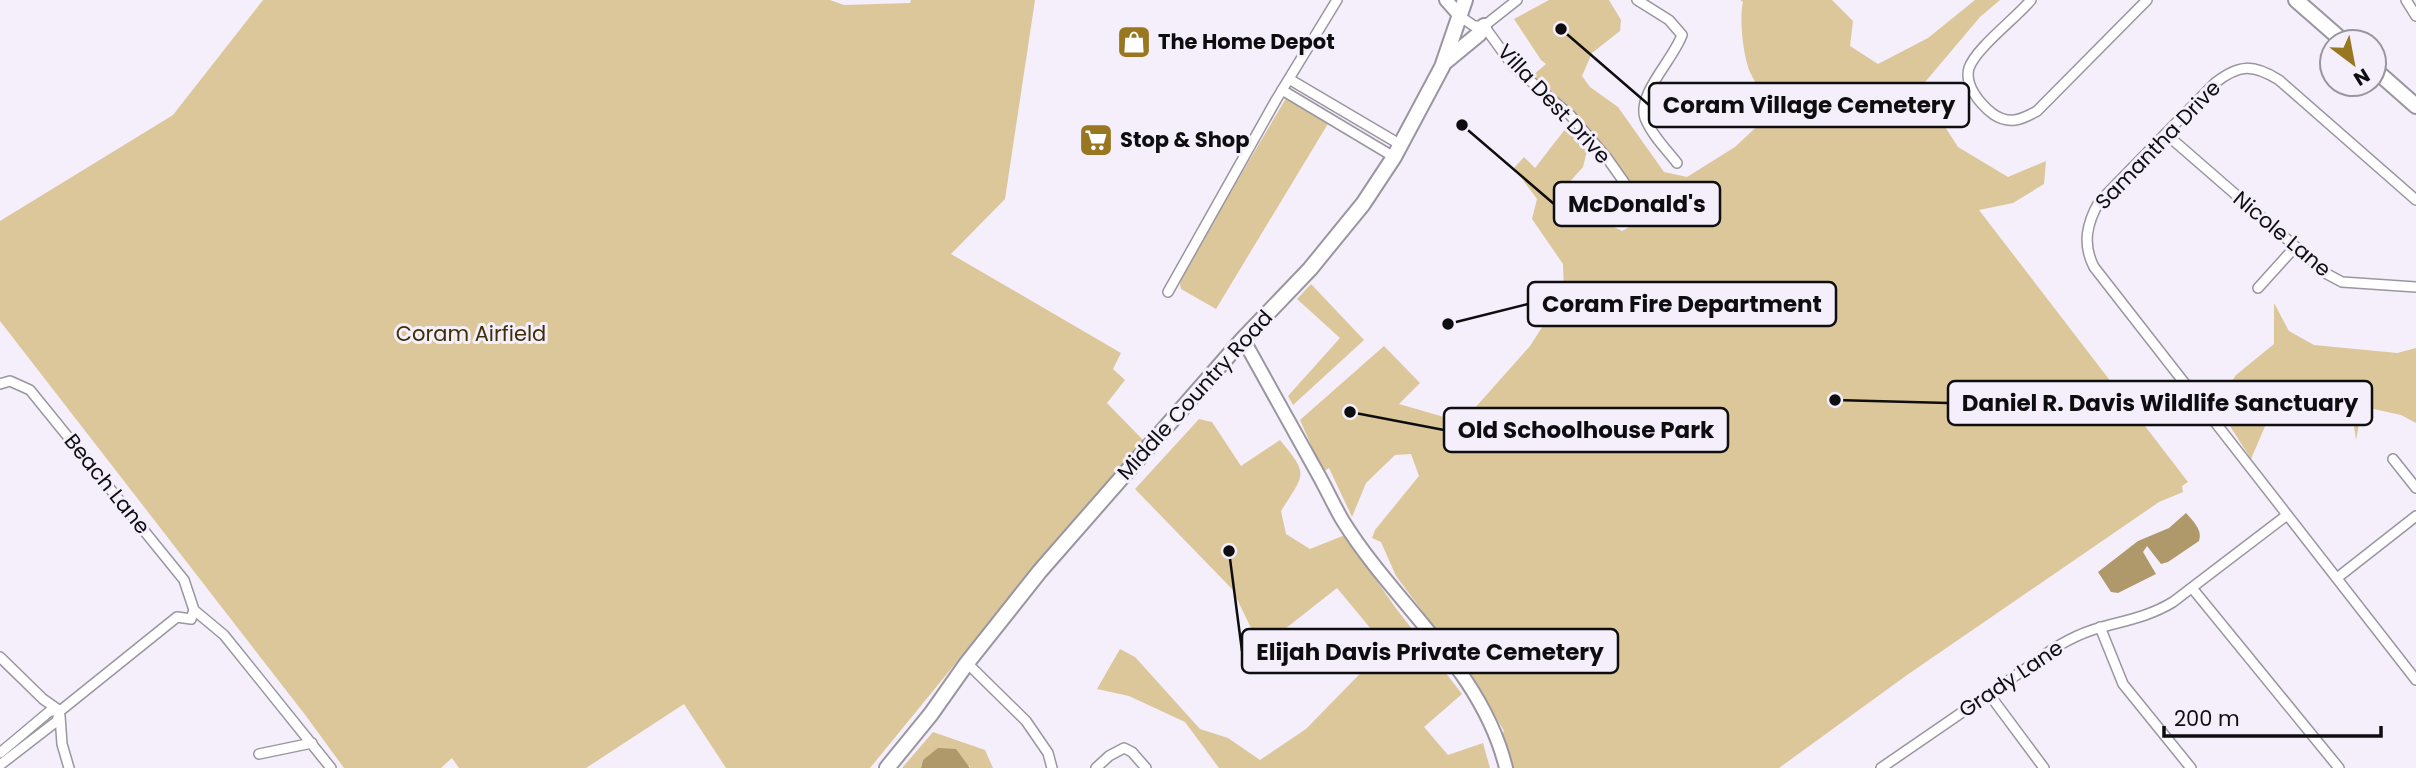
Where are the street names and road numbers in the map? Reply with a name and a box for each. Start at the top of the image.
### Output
street label: Villa Dest Drive [1491,37,1618,170]
street label: Samantha Drive [2088,74,2227,216]
street label: Nicole Lane [2227,184,2337,283]
street label: Middle Country Road [1110,303,1279,486]
street label: Beach Lane [58,427,157,540]
street label: Grady Lane [1953,633,2068,724]

